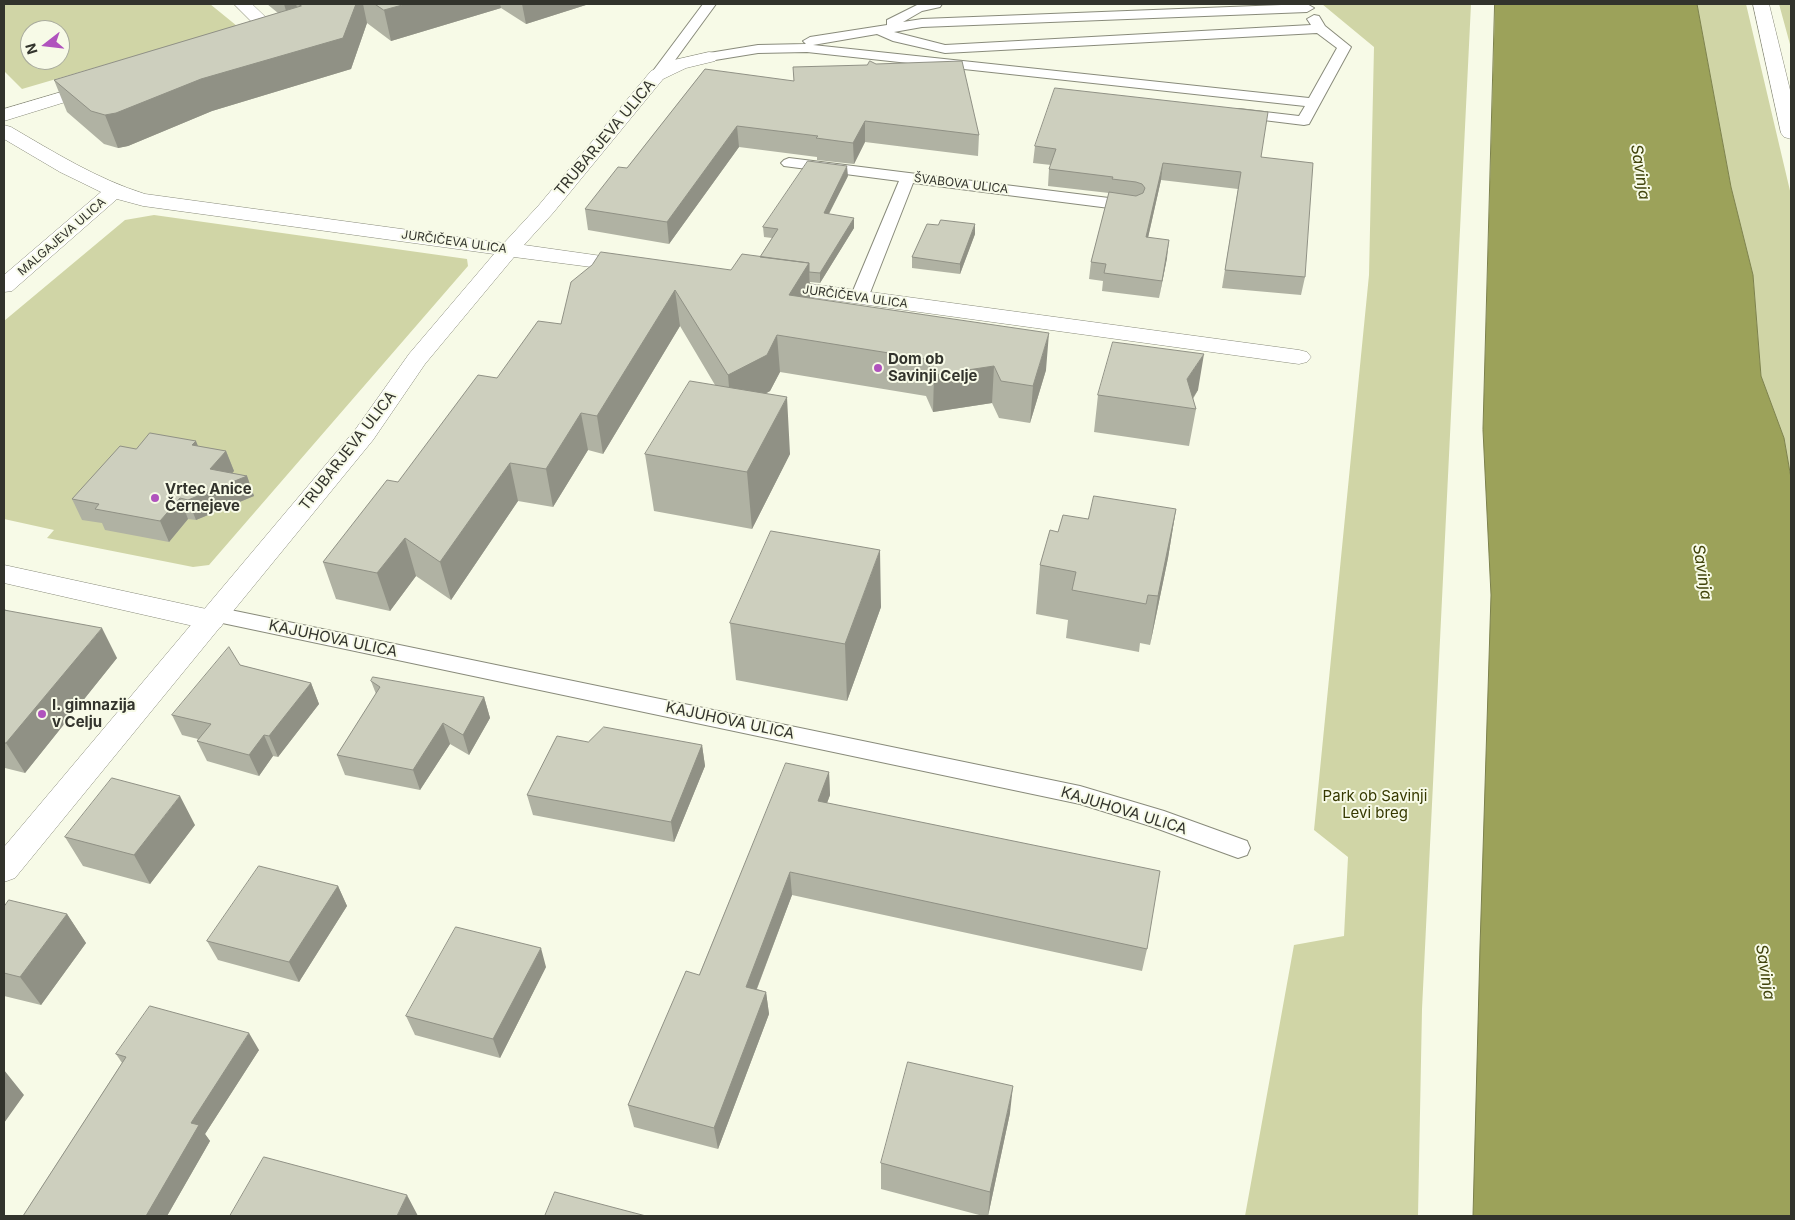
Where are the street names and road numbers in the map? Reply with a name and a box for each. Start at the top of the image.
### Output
street label: TRUBARJEVA ULICA [551,76,659,200]
street label: ŠVABOVA ULICA [913,171,1009,197]
street label: MALGAJEVA ULICA [15,195,109,279]
street label: JURČIČEVA ULICA [400,227,508,257]
street label: JURČIČEVA ULICA [801,282,909,312]
street label: TRUBARJEVA ULICA [296,388,400,514]
street label: KAJUHOVA ULICA [267,617,399,661]
street label: KAJUHOVA ULICA [664,699,796,743]
street label: KAJUHOVA ULICA [1059,783,1189,839]

